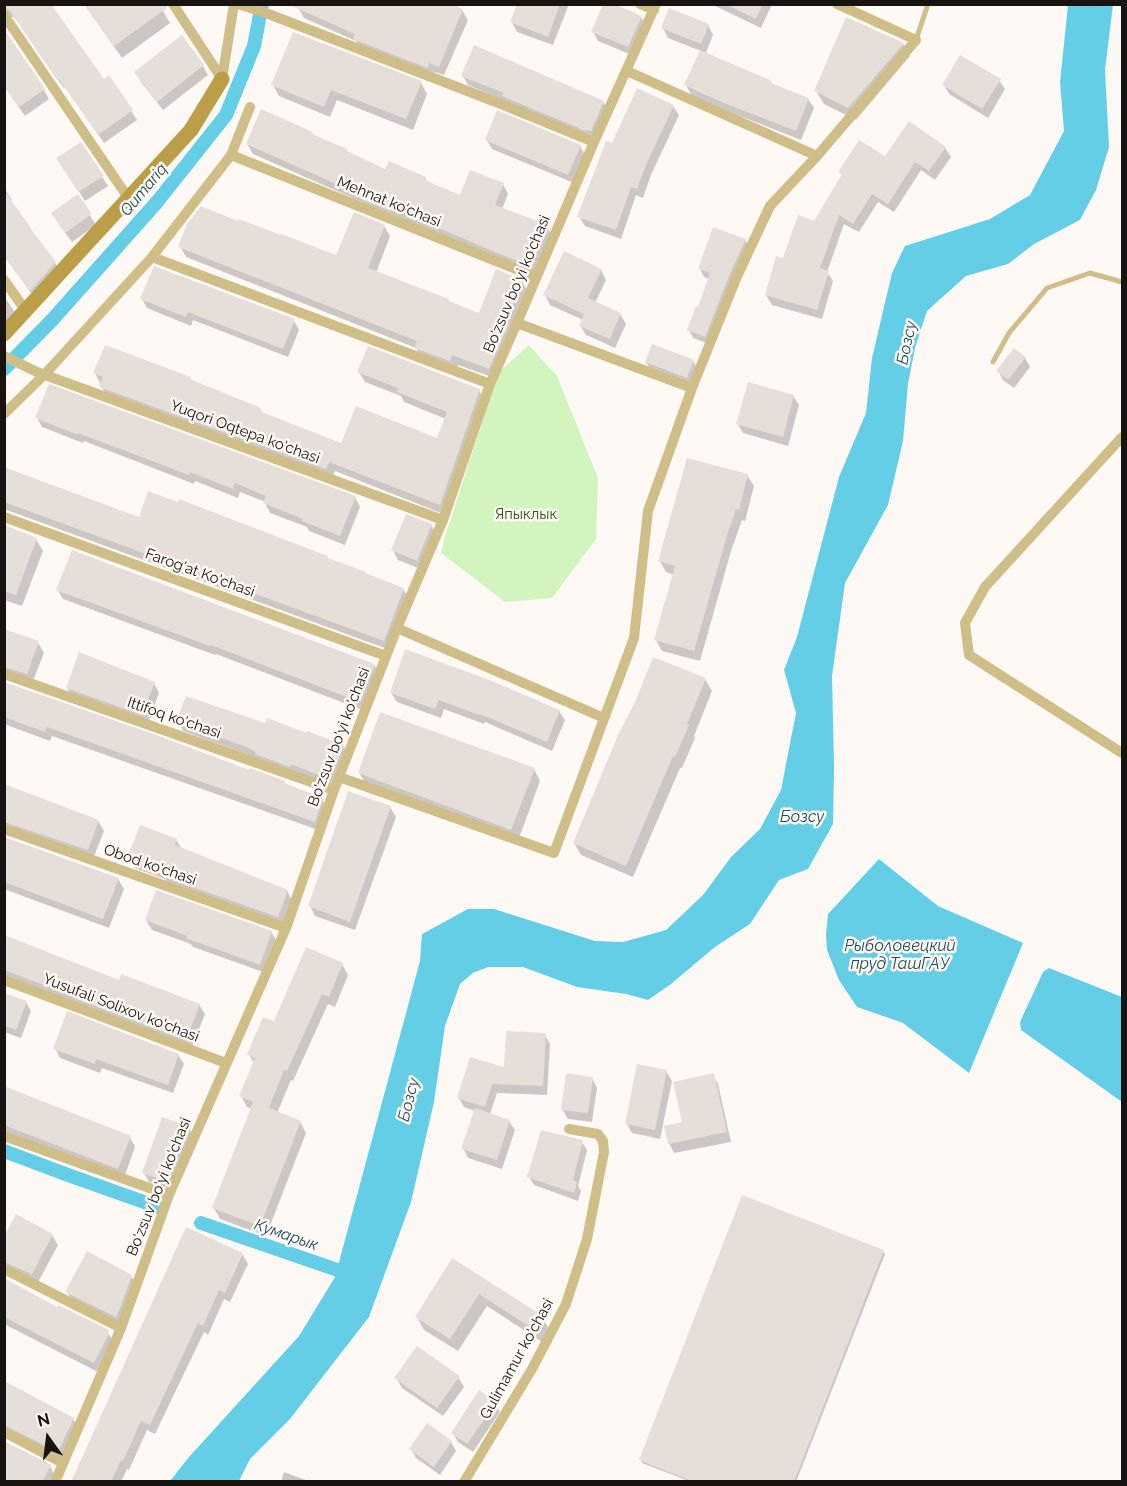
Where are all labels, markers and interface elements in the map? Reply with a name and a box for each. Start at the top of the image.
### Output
water label: Qumariq [117,160,171,220]
street label: Mehnat ko'chasi [334,173,444,231]
street label: Bo'zsuv bo'yi ko'chasi [480,213,554,355]
water label: Бозсу [893,319,921,367]
street label: Yuqori Oqtepa ko'chasi [168,397,322,467]
park label: Япыклык [495,505,557,523]
street label: Farog'at Ko'chasi [143,545,257,601]
street label: Bo'zsuv bo'yi ko'chasi [304,665,374,809]
street label: Ittifoq ko'chasi [125,694,223,742]
water label: Бозсу [780,807,824,827]
street label: Obod ko'chasi [101,841,199,889]
water label: Рыболовецкий пруд ТашГАУ [844,936,956,974]
street label: Yusufali Solixov ko'chasi [40,970,202,1046]
water label: Бозсу [394,1076,424,1124]
street label: Bo'zsuv bo'yi ko'chasi [123,1115,195,1259]
water label: Кумарык [252,1215,320,1255]
street label: Gulimamur ko'chasi [476,1296,558,1422]
north arrow [18,1408,78,1468]
text: N [35,1409,52,1431]

